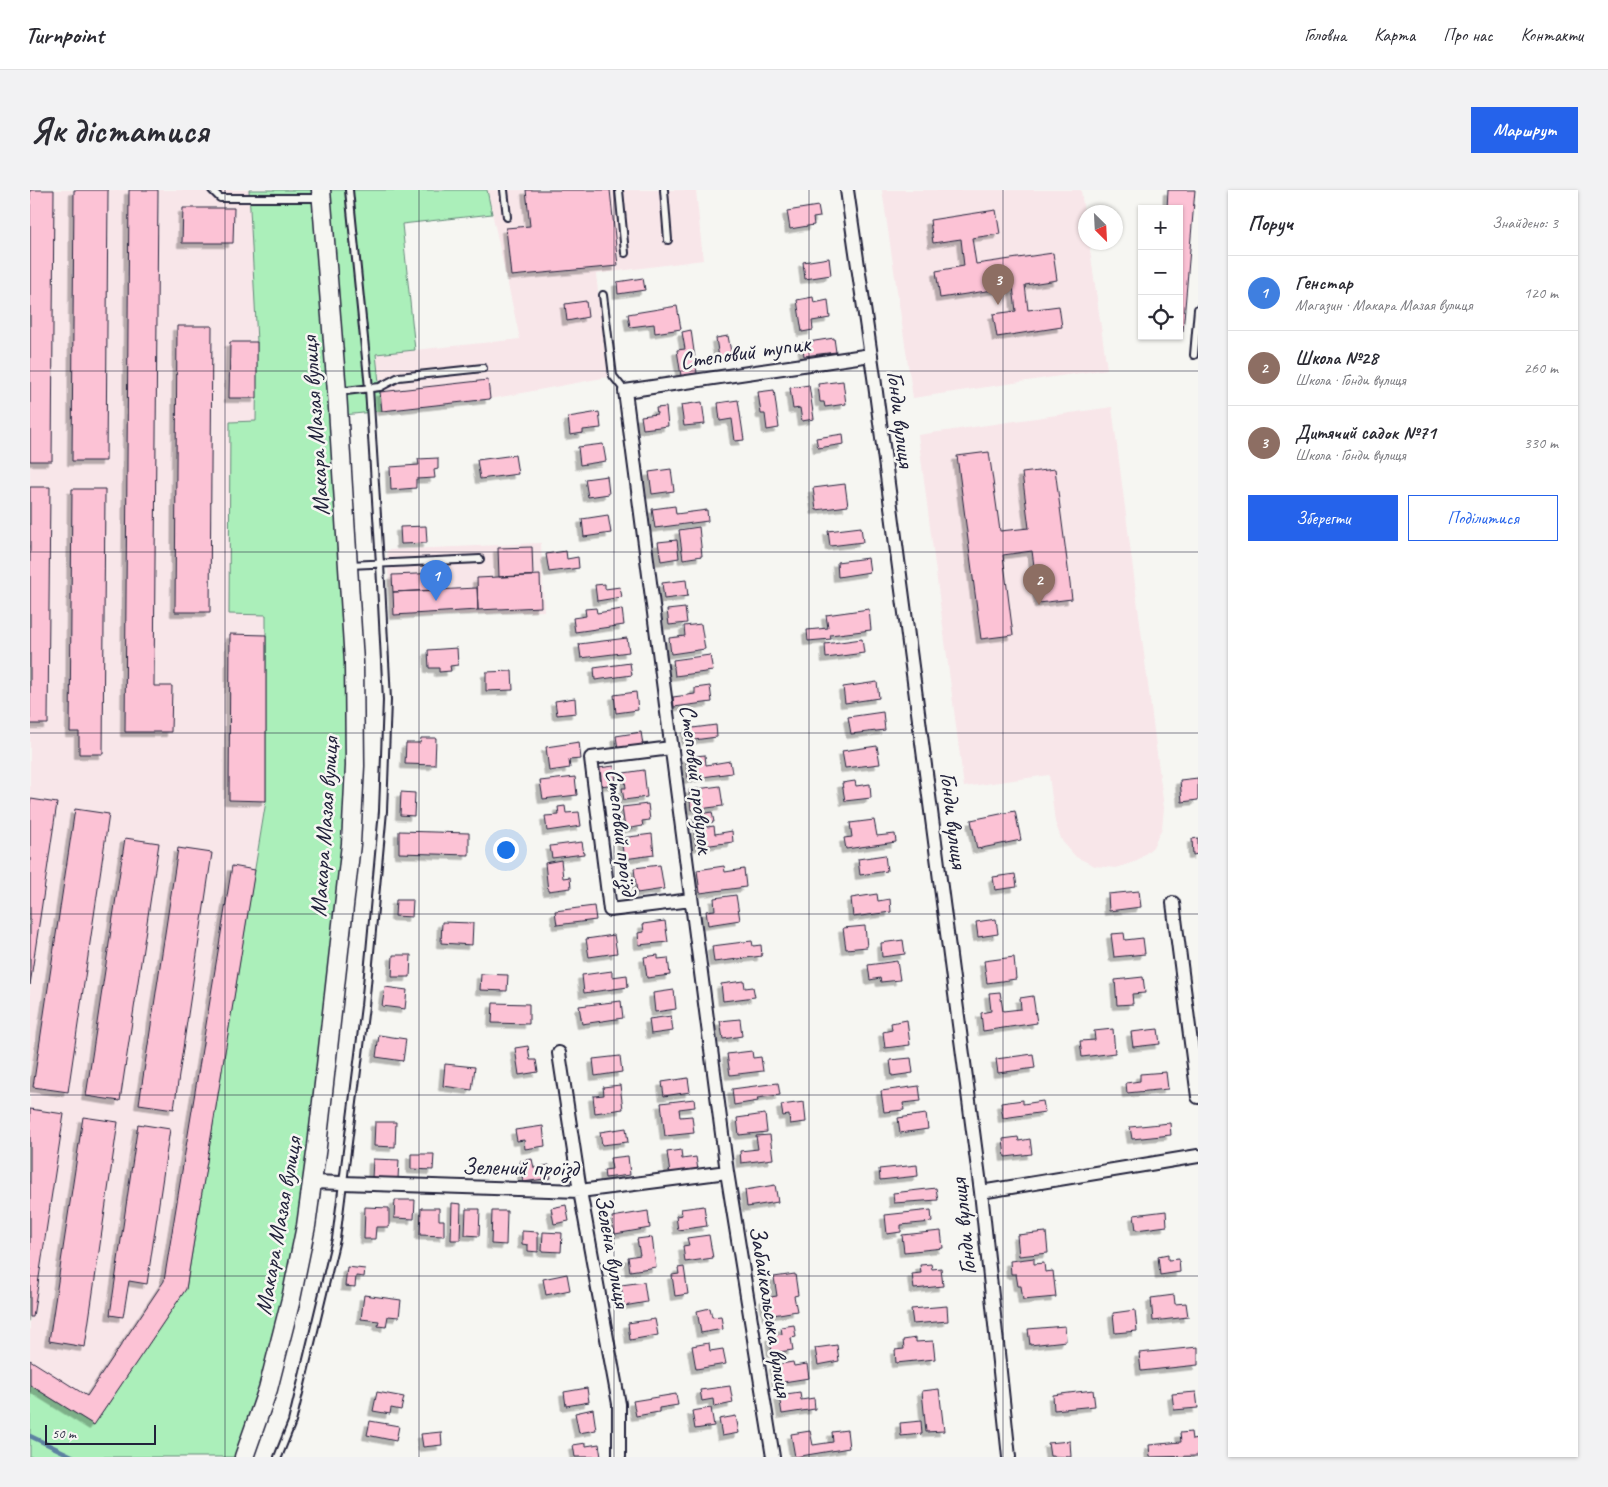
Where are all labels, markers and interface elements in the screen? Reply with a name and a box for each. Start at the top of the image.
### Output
text: Turnpoint [25,20,104,50]
text: Головна [1304,24,1346,46]
text: Карта [1374,24,1415,46]
text: Про нас [1443,24,1493,46]
text: Контакти [1521,24,1583,46]
button: Маршрут [1471,107,1578,153]
text: Як дістатися [30,108,208,153]
north arrow [1078,205,1123,250]
map controls [1138,205,1183,340]
button: + [1138,205,1183,250]
text: Поруч [1248,210,1293,236]
text: Знайдено: 3 [1492,213,1558,233]
button: − [1138,250,1183,295]
pin: 3 [982,264,1014,305]
text: Генстар [1295,271,1352,295]
text: 1 [1260,283,1268,303]
text: 120 m [1524,283,1558,303]
button: locate [1138,295,1183,340]
text: Магазин · Макара Мазая вулиця [1295,295,1472,315]
street label: Степовий тупик [678,328,814,376]
street label: Макара Мазая вулиця [294,333,336,517]
text: Школа №28 [1295,346,1378,370]
text: 2 [1260,358,1268,378]
text: 260 m [1524,358,1558,378]
street label: Гонди вулиця [880,369,922,470]
text: Школа · Гонди вулиця [1295,370,1405,390]
text: Дитячий садок №71 [1295,421,1436,445]
text: 3 [1260,433,1268,453]
text: 330 m [1524,433,1558,453]
text: Школа · Гонди вулиця [1295,445,1405,465]
button: Зберегти [1248,495,1398,541]
button: Поділитися [1408,495,1558,541]
pin: 1 [420,560,452,601]
pin: 2 [1023,564,1055,605]
street label: Степовий провулок [673,703,721,857]
street label: Макара Мазая вулиця [303,734,345,918]
street label: Степовий проїзд [598,767,645,899]
street label: Гонди вулиця [933,770,975,871]
your location [493,837,519,863]
street label: Макара Мазая вулиця [248,1133,309,1317]
street label: Зелений проїзд [461,1151,581,1184]
street label: Гонди вулиця [943,1176,983,1277]
street label: Зелена вулиця [588,1192,638,1311]
street label: Забайкальська вулиця [743,1223,800,1400]
scale bar [45,1422,156,1445]
text: 50 m [52,1425,76,1442]

